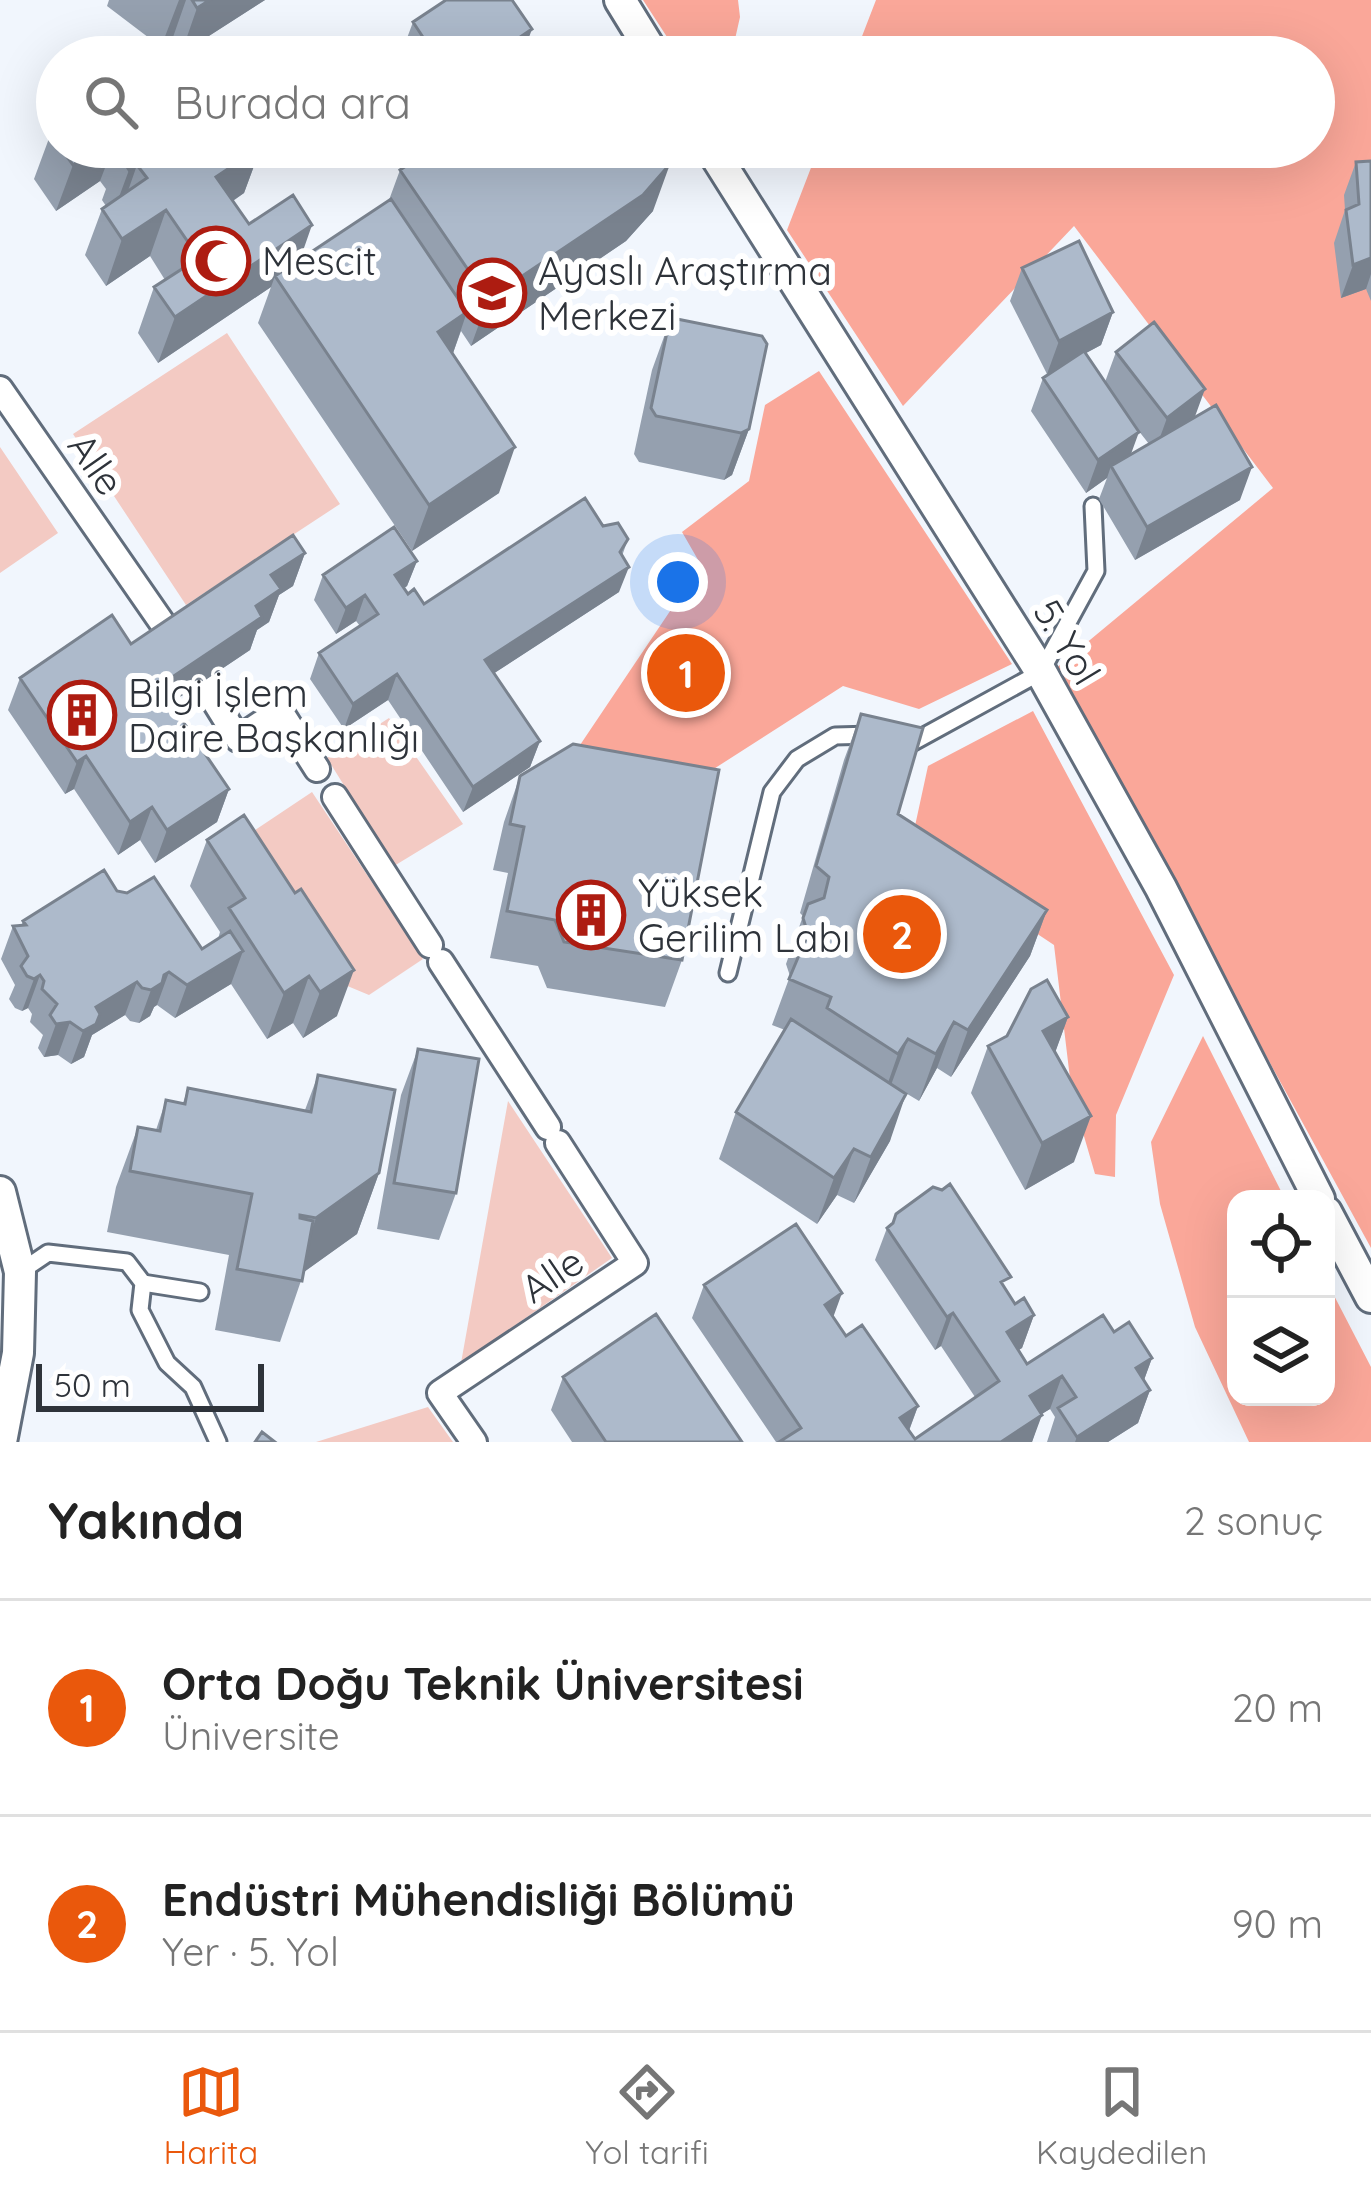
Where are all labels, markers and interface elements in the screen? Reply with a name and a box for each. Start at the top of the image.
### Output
search box [36,36,1335,168]
icon: search [78,69,144,135]
text: Burada ara [174,74,411,130]
mosque icon: Mescit [181,226,251,296]
place label: Mescit [262,236,376,285]
place label: Ayaslı Araştırma Merkezi [538,246,832,340]
school or university icon: Ayaslı Araştırma Merkezi [457,258,527,328]
street label: Alle [58,423,135,504]
your location [648,552,708,612]
street label: 5. Yol [1023,590,1112,693]
pin: 1 [647,628,725,718]
place label: Bilgi İşlem Daire Başkanlığı [128,668,419,762]
building icon: Bilgi İşlem Daire Başkanlığı [47,680,117,750]
place label: Yüksek Gerilim Labı [638,868,850,962]
building icon: Yüksek Gerilim Labı [556,880,626,950]
pin: 2 [863,889,941,979]
map controls [1227,1190,1335,1406]
button: locate [1227,1190,1335,1298]
street label: Alle [511,1236,592,1313]
button: layers [1227,1298,1335,1406]
scale bar [36,1358,264,1411]
text: 50 m [54,1364,131,1405]
text: Yakında [48,1488,244,1552]
text: 2 sonuç [1184,1496,1323,1545]
text: Orta Doğu Teknik Üniversitesi [162,1655,804,1711]
text: 1 [79,1683,95,1732]
text: 20 m [1232,1683,1323,1732]
text: Üniversite [162,1711,340,1760]
text: Endüstri Mühendisliği Bölümü [162,1871,795,1927]
text: 2 [76,1899,98,1948]
text: 90 m [1232,1899,1323,1948]
text: Yer · 5. Yol [162,1927,339,1976]
tab: Harita [164,2059,258,2172]
tab: Yol tarifi [585,2059,709,2172]
tab: Kaydedilen [1036,2059,1207,2172]

